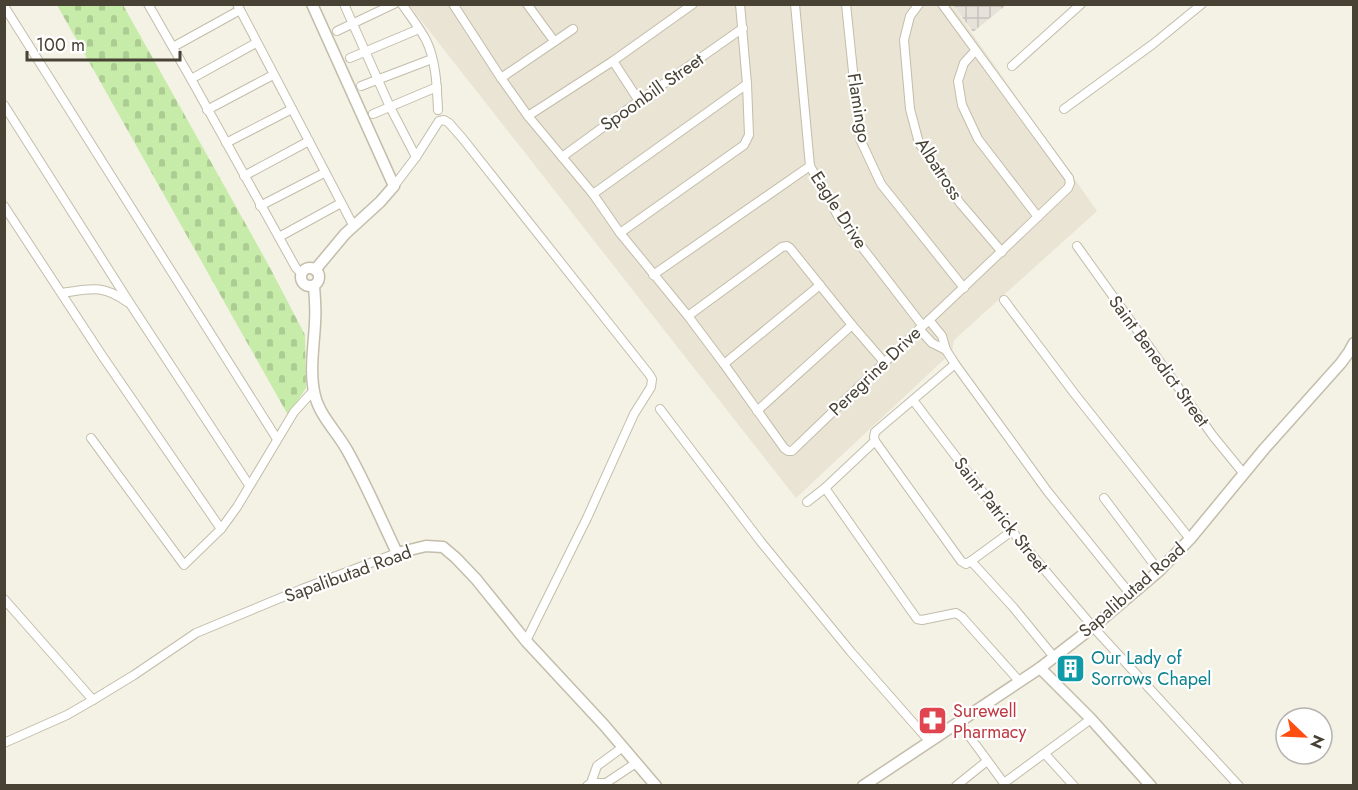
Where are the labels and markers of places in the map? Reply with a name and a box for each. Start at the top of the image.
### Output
place label: Our Lady of Sorrows Chapel [1091,645,1211,692]
building icon: Our Lady of Sorrows Chapel [1054,652,1086,684]
place label: Surewell Pharmacy [953,698,1026,745]
pharmacy icon: Surewell Pharmacy [916,705,948,737]

